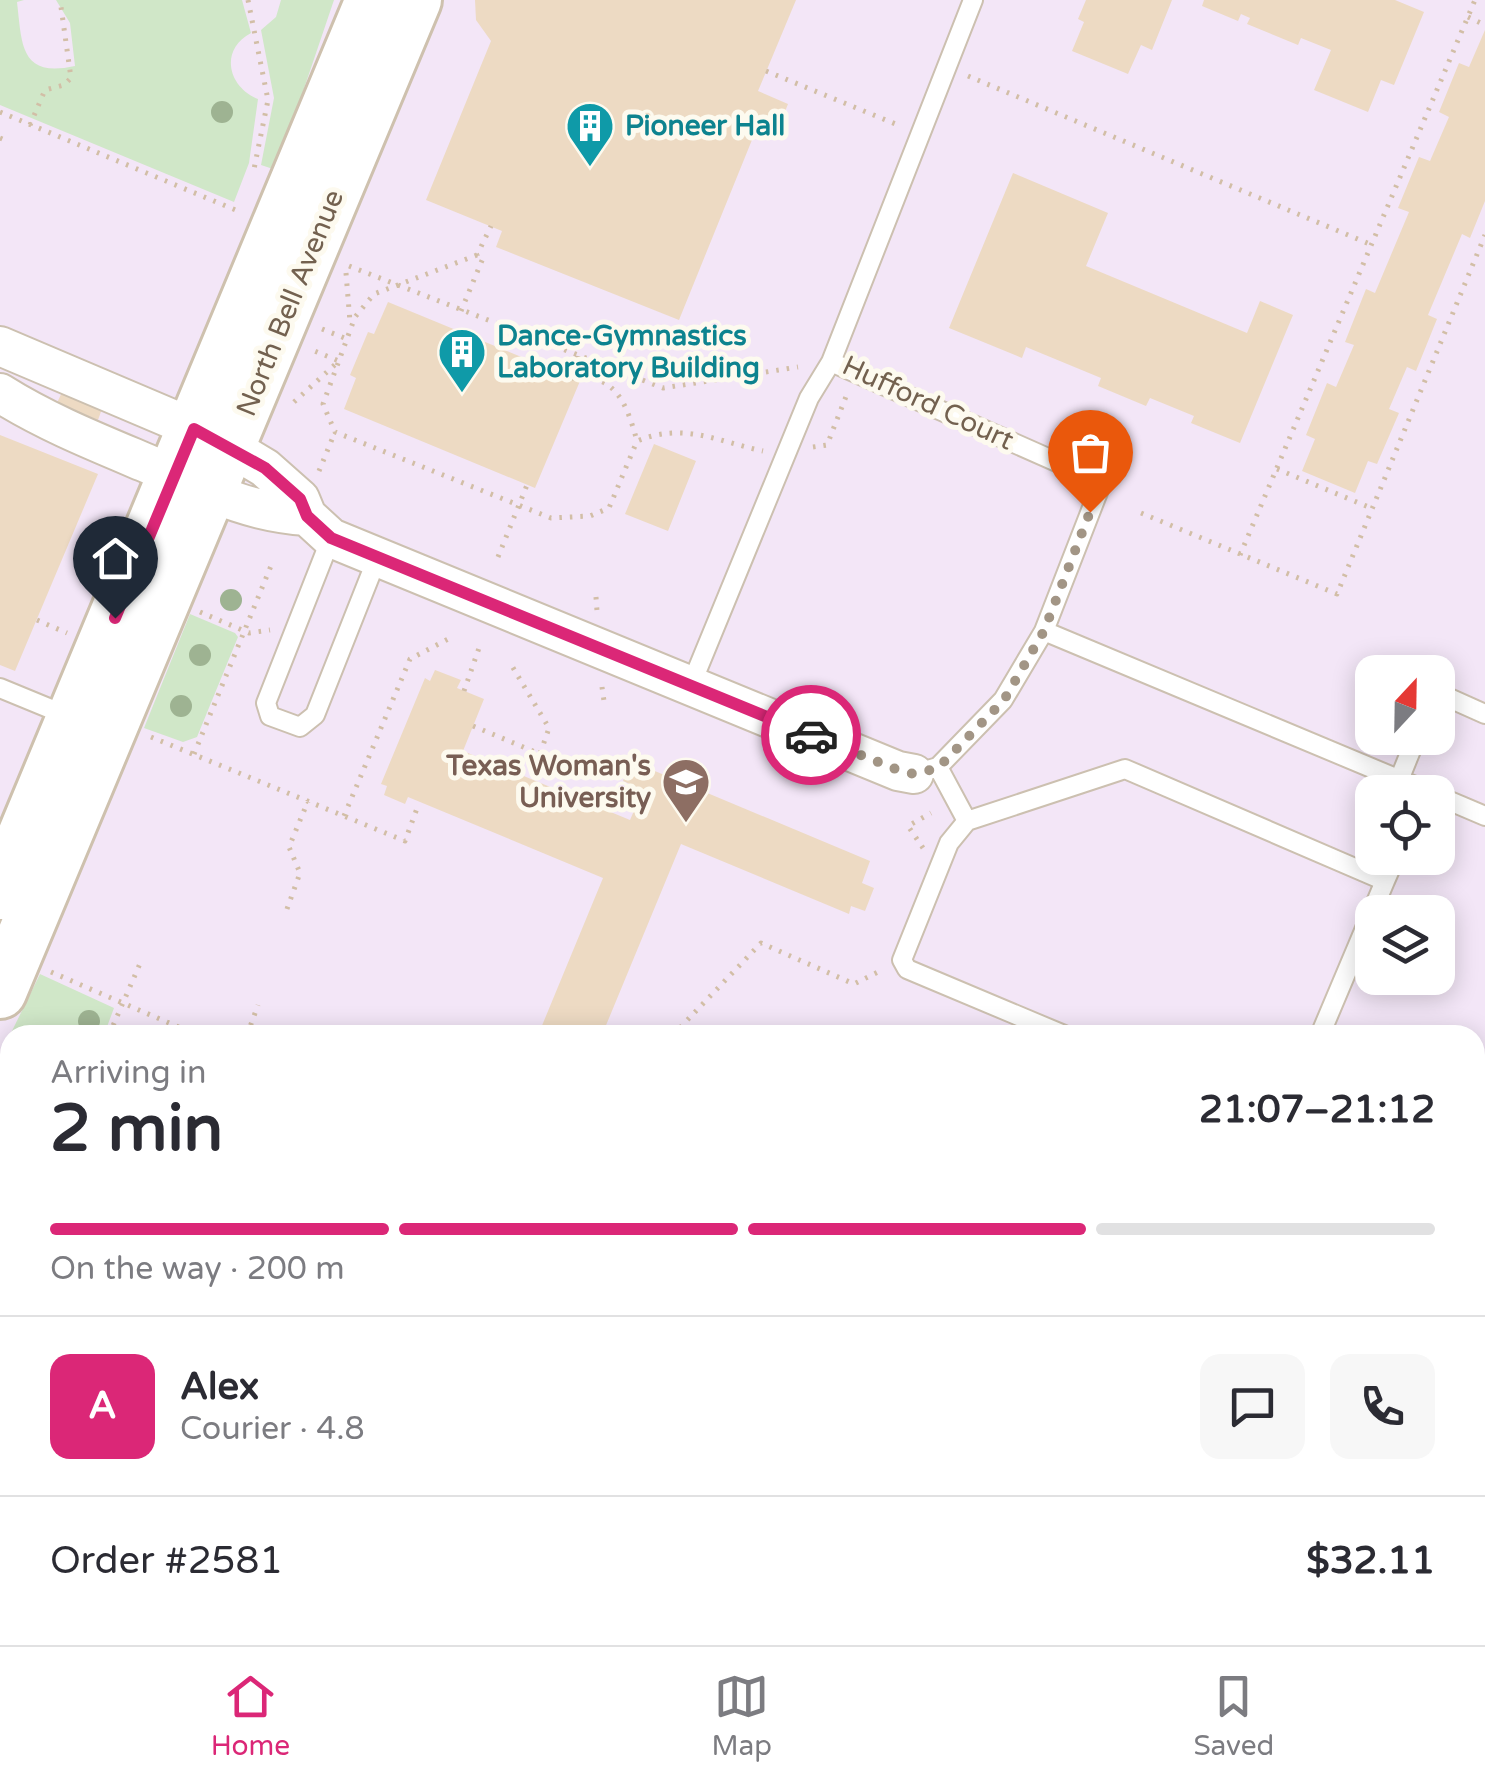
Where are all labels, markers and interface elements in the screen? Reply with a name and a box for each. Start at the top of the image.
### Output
building icon: Pioneer Hall [564,100,616,168]
place label: Pioneer Hall [625,109,785,143]
street label: North Bell Avenue [229,185,351,421]
place label: Dance-Gymnastics Laboratory Building [497,319,760,385]
building icon: Dance-Gymnastics Laboratory Building [436,326,488,394]
street label: Hufford Court [837,348,1020,458]
pin [1048,410,1133,513]
icon: bag [1063,425,1118,480]
pin [73,516,158,619]
icon: home [88,531,143,586]
north arrow [1355,655,1455,755]
map controls [1355,655,1455,995]
courier [761,685,861,785]
icon: car [784,708,839,763]
place label: Texas Woman's University [445,749,651,815]
school or university icon: Texas Woman's University [660,756,712,824]
button: locate [1355,775,1455,875]
button: layers [1355,895,1455,995]
text: Arriving in [50,1054,207,1092]
text: 21:07–21:12 [1199,1087,1435,1133]
text: 2 min [50,1090,223,1169]
text: On the way · 200 m [50,1250,345,1288]
button: chat [1200,1354,1305,1459]
button: phone [1330,1354,1435,1459]
text: Alex [180,1364,259,1410]
text: A [88,1383,117,1429]
text: Courier · 4.8 [180,1410,365,1448]
text: Order #2581 [50,1538,283,1584]
text: $32.11 [1306,1538,1435,1584]
tab: Home [211,1669,290,1763]
tab: Map [711,1669,772,1763]
tab: Saved [1193,1669,1274,1763]

